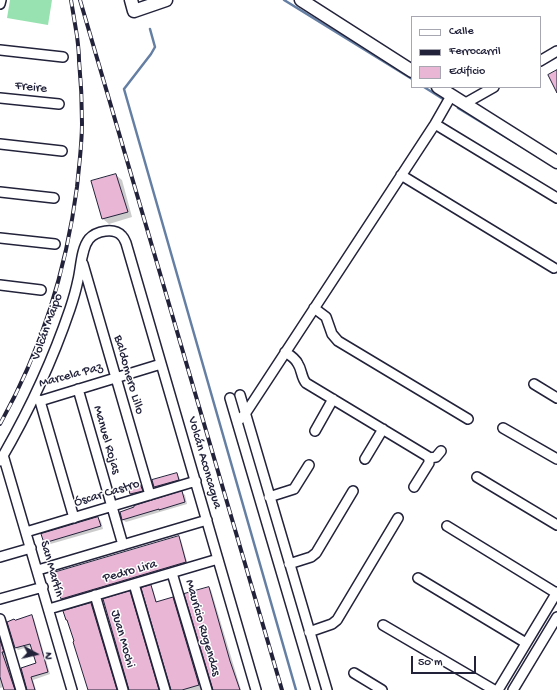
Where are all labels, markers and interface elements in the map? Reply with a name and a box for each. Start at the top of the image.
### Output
legend [411,16,541,88]
text: Calle [449,25,474,39]
text: Ferrocarril [449,45,501,59]
text: Edificio [449,65,485,79]
street label: Freire [14,79,48,97]
street label: Volcán Maipo [29,291,67,363]
street label: Baldomero Lillo [109,334,147,416]
street label: Marcela Paz [37,360,105,392]
street label: Manuel Rojas [89,404,123,476]
street label: Volcán Aconcagua [183,415,225,511]
street label: Óscar Castro [72,477,142,511]
street label: San Martín [36,539,66,599]
street label: Pedro Lira [101,557,159,587]
street label: Mauricio Rugendas [181,578,223,678]
street label: Juan Mochi [106,608,138,670]
north arrow [16,634,56,674]
scale bar [413,648,478,674]
text: N [41,651,54,660]
text: 50 m [418,656,443,670]

